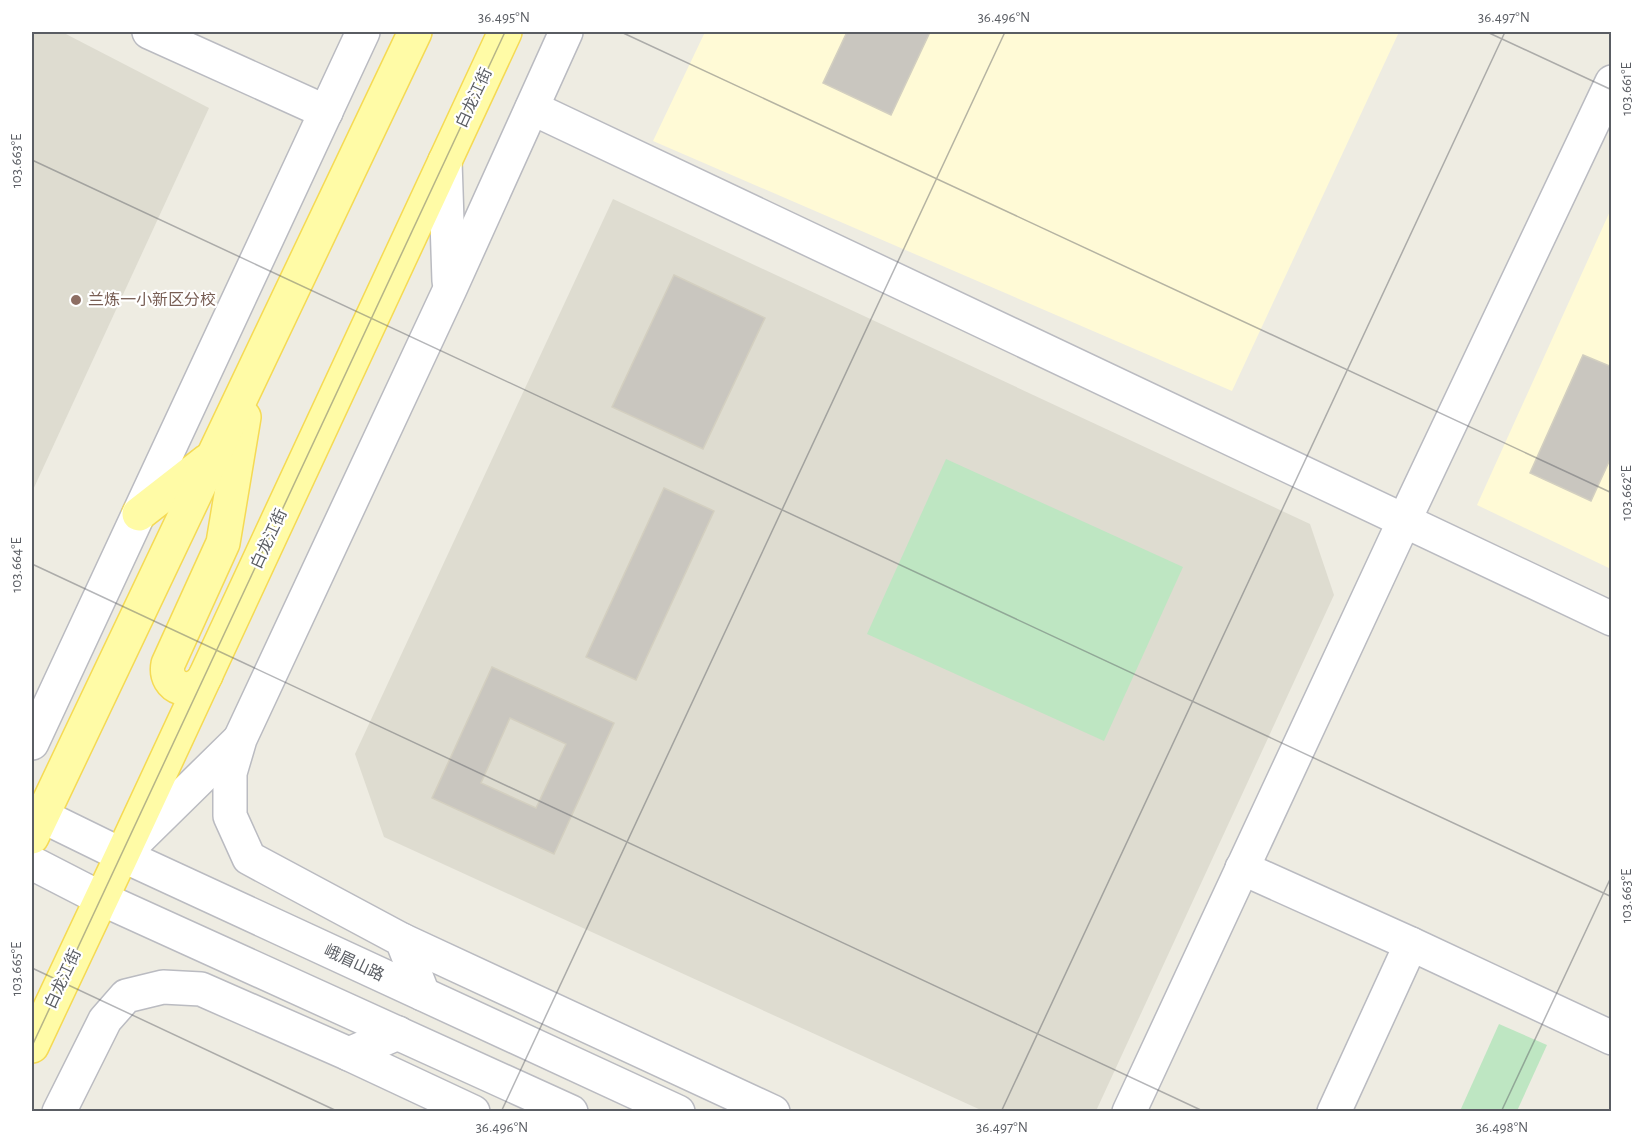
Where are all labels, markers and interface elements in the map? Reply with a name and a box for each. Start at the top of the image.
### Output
text: 36.495°N [478,10,530,25]
text: 36.496°N [978,10,1030,25]
text: 36.497°N [1478,10,1530,25]
text: 103.661°E [1619,62,1634,116]
street label: 白龙江街 [452,65,495,130]
text: 103.663°E [9,134,24,188]
place label: 兰炼一小新区分校 [88,291,216,308]
marker: 兰炼一小新区分校 [69,293,83,307]
text: 103.662°E [1619,465,1634,521]
street label: 白龙江街 [247,506,290,571]
text: 103.664°E [9,537,24,593]
text: 103.663°E [1619,869,1634,923]
street label: 峨眉山路 [322,941,387,984]
text: 103.665°E [9,942,24,996]
street label: 白龙江街 [41,946,84,1011]
text: 36.496°N [476,1120,528,1135]
text: 36.497°N [976,1120,1028,1135]
text: 36.498°N [1476,1120,1528,1135]

